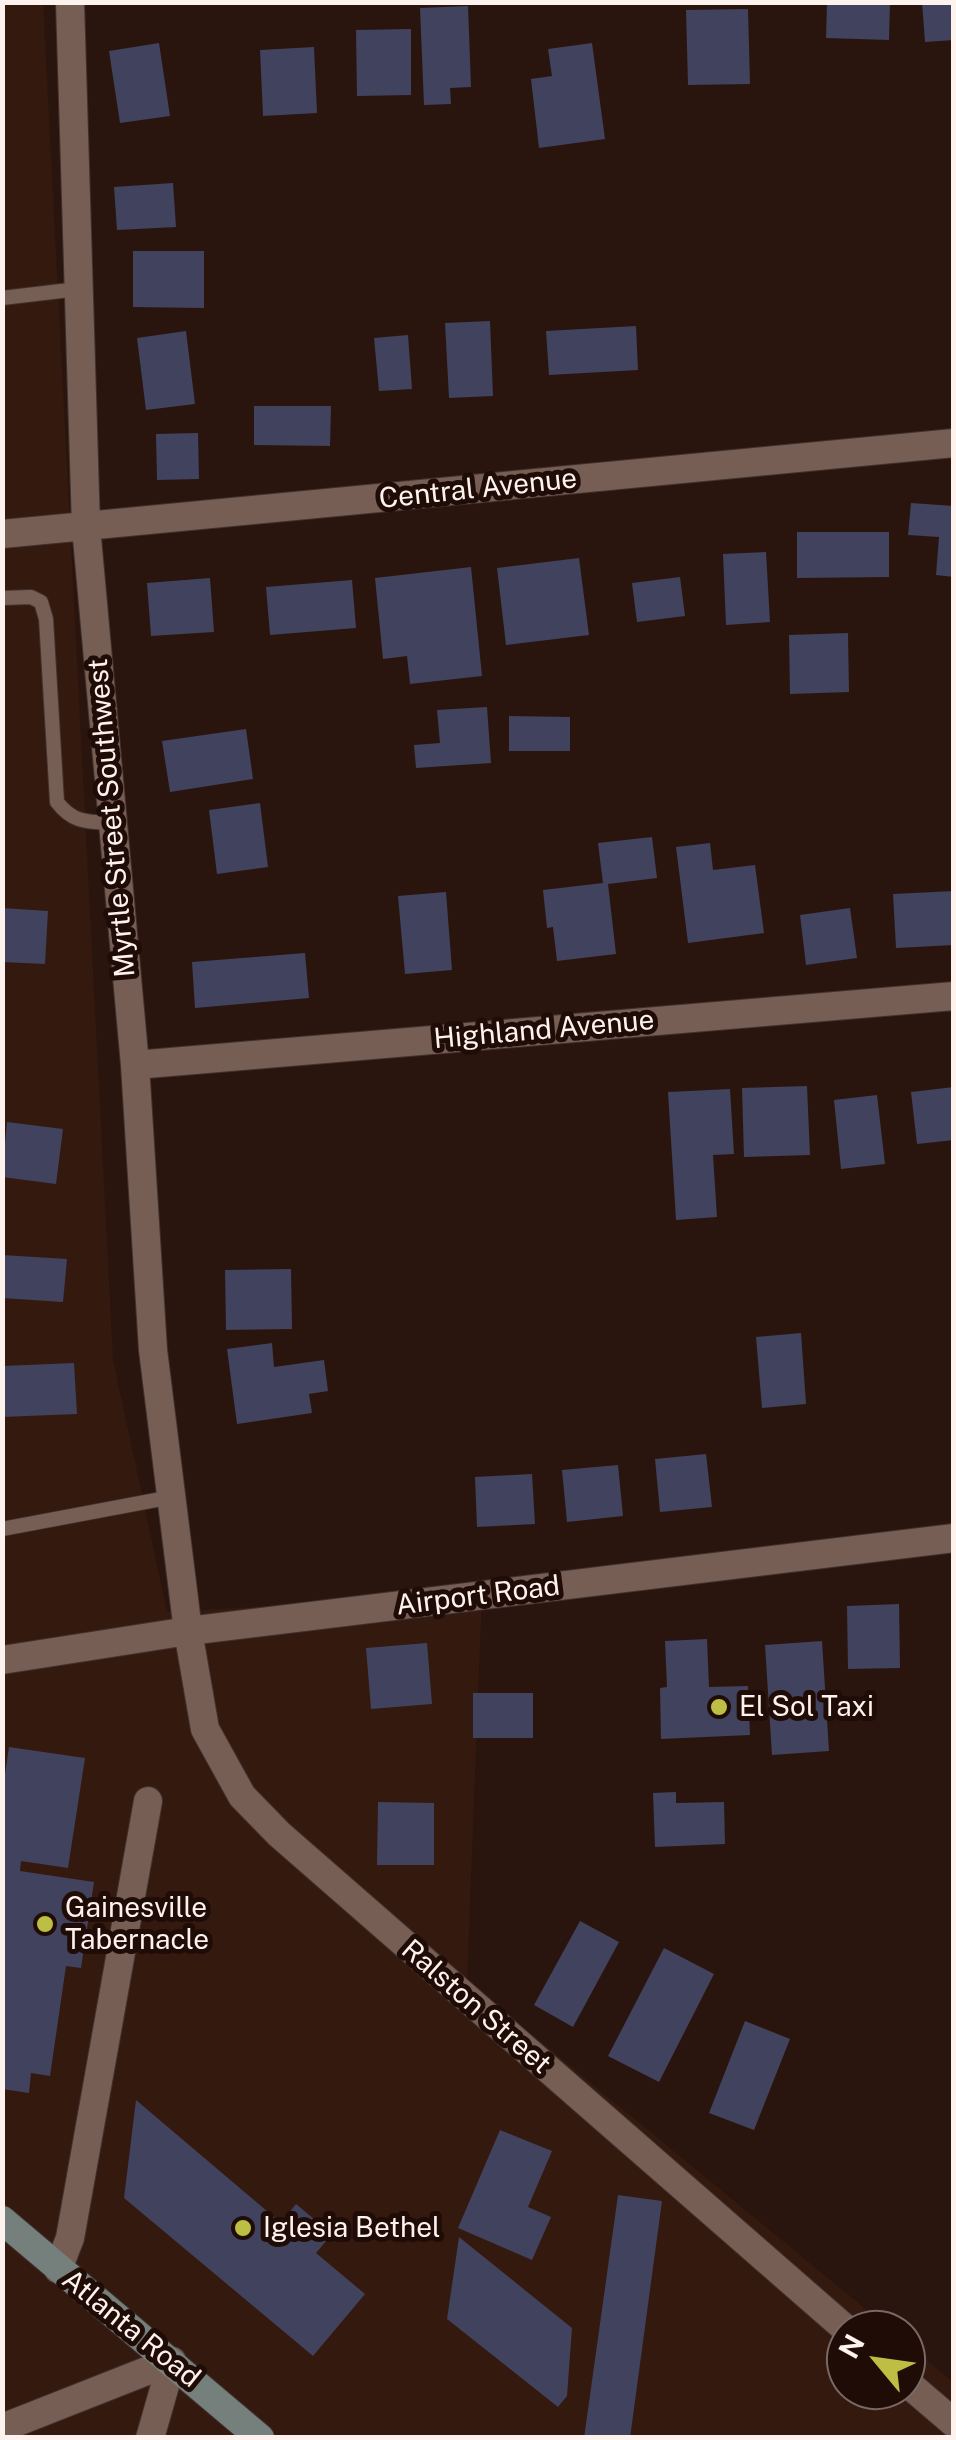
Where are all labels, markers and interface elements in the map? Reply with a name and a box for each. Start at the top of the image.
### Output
street label: Central Avenue [377,462,579,516]
street label: Myrtle Street Southwest [81,657,143,979]
street label: Highland Avenue [432,1004,656,1056]
street label: Airport Road [394,1569,562,1623]
place label: El Sol Taxi [739,1690,874,1724]
marker: El Sol Taxi [708,1696,730,1718]
place label: Gainesville Tabernacle [65,1891,209,1957]
marker: Gainesville Tabernacle [34,1913,56,1935]
street label: Ralston Street [394,1933,558,2081]
place label: Iglesia Bethel [263,2211,441,2245]
marker: Iglesia Bethel [232,2217,254,2239]
street label: Atlanta Road [55,2263,207,2395]
north arrow [826,2310,926,2410]
text: N [831,2329,871,2364]

